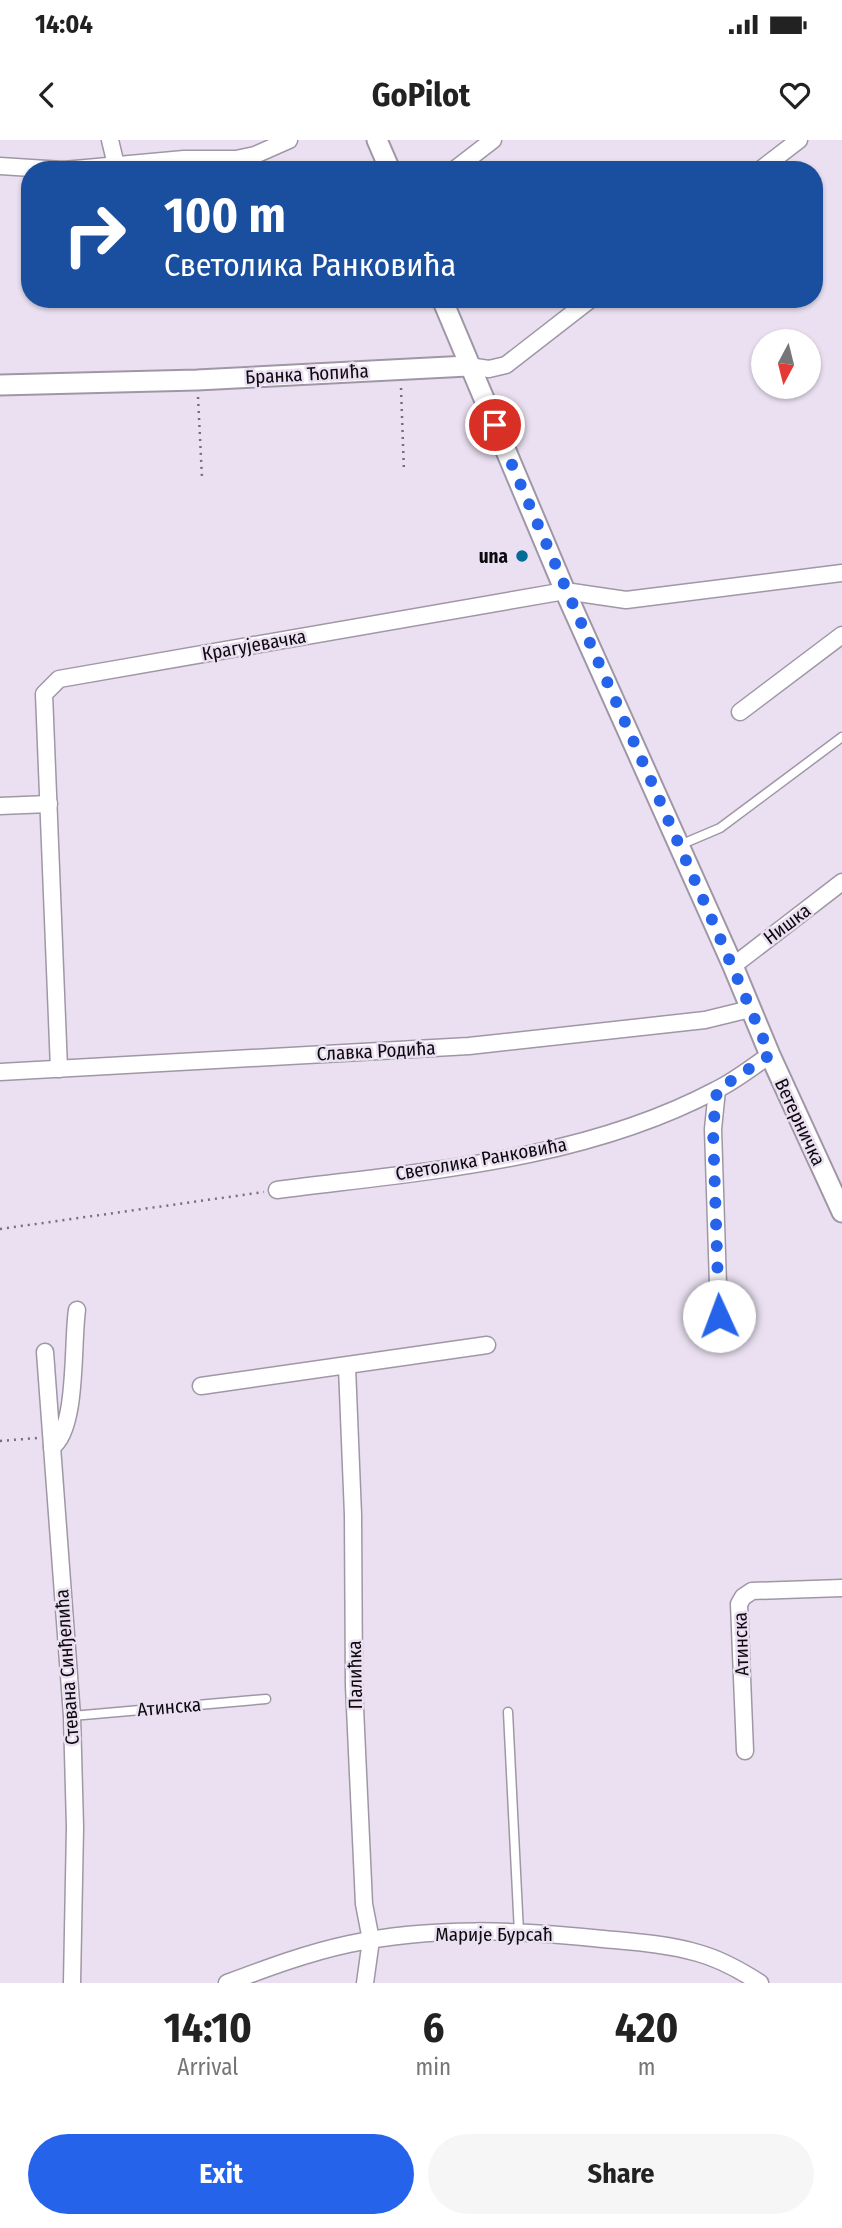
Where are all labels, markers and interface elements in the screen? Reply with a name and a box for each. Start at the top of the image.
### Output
text: 14:04 [35,9,93,40]
icon: back [28,76,66,114]
text: GoPilot [372,76,470,114]
icon: heart [776,76,814,114]
text: 100 m [164,186,286,245]
icon: right [49,189,140,280]
text: Светолика Ранковића [164,246,456,284]
north arrow [751,329,821,399]
map controls [751,329,821,399]
street label: Бранка Ћопића [245,359,369,389]
pin [465,395,525,455]
icon: arrive [476,406,514,444]
place label: una [479,545,508,568]
marker: una [514,548,530,564]
street label: Крагујевачка [200,625,308,665]
street label: Нишка [759,899,815,949]
street label: Славка Родића [316,1036,436,1066]
street label: Ветерничка [770,1075,830,1169]
street label: Светолика Ранковића [394,1133,568,1185]
position arrow [682,1279,756,1353]
street label: Стевана Синђелића [50,1588,84,1746]
street label: Атинска [728,1612,754,1676]
street label: Палићка [343,1640,367,1710]
street label: Атинска [136,1693,202,1721]
street label: Марије Бурсаћ [435,1923,553,1946]
text: 14:10 [164,2003,252,2053]
text: 6 [422,2003,444,2053]
text: 420 [615,2003,678,2053]
text: Arrival [177,2053,238,2081]
text: min [416,2053,451,2081]
text: m [638,2053,655,2081]
button: Exit [28,2134,414,2214]
button: Share [428,2134,814,2214]

